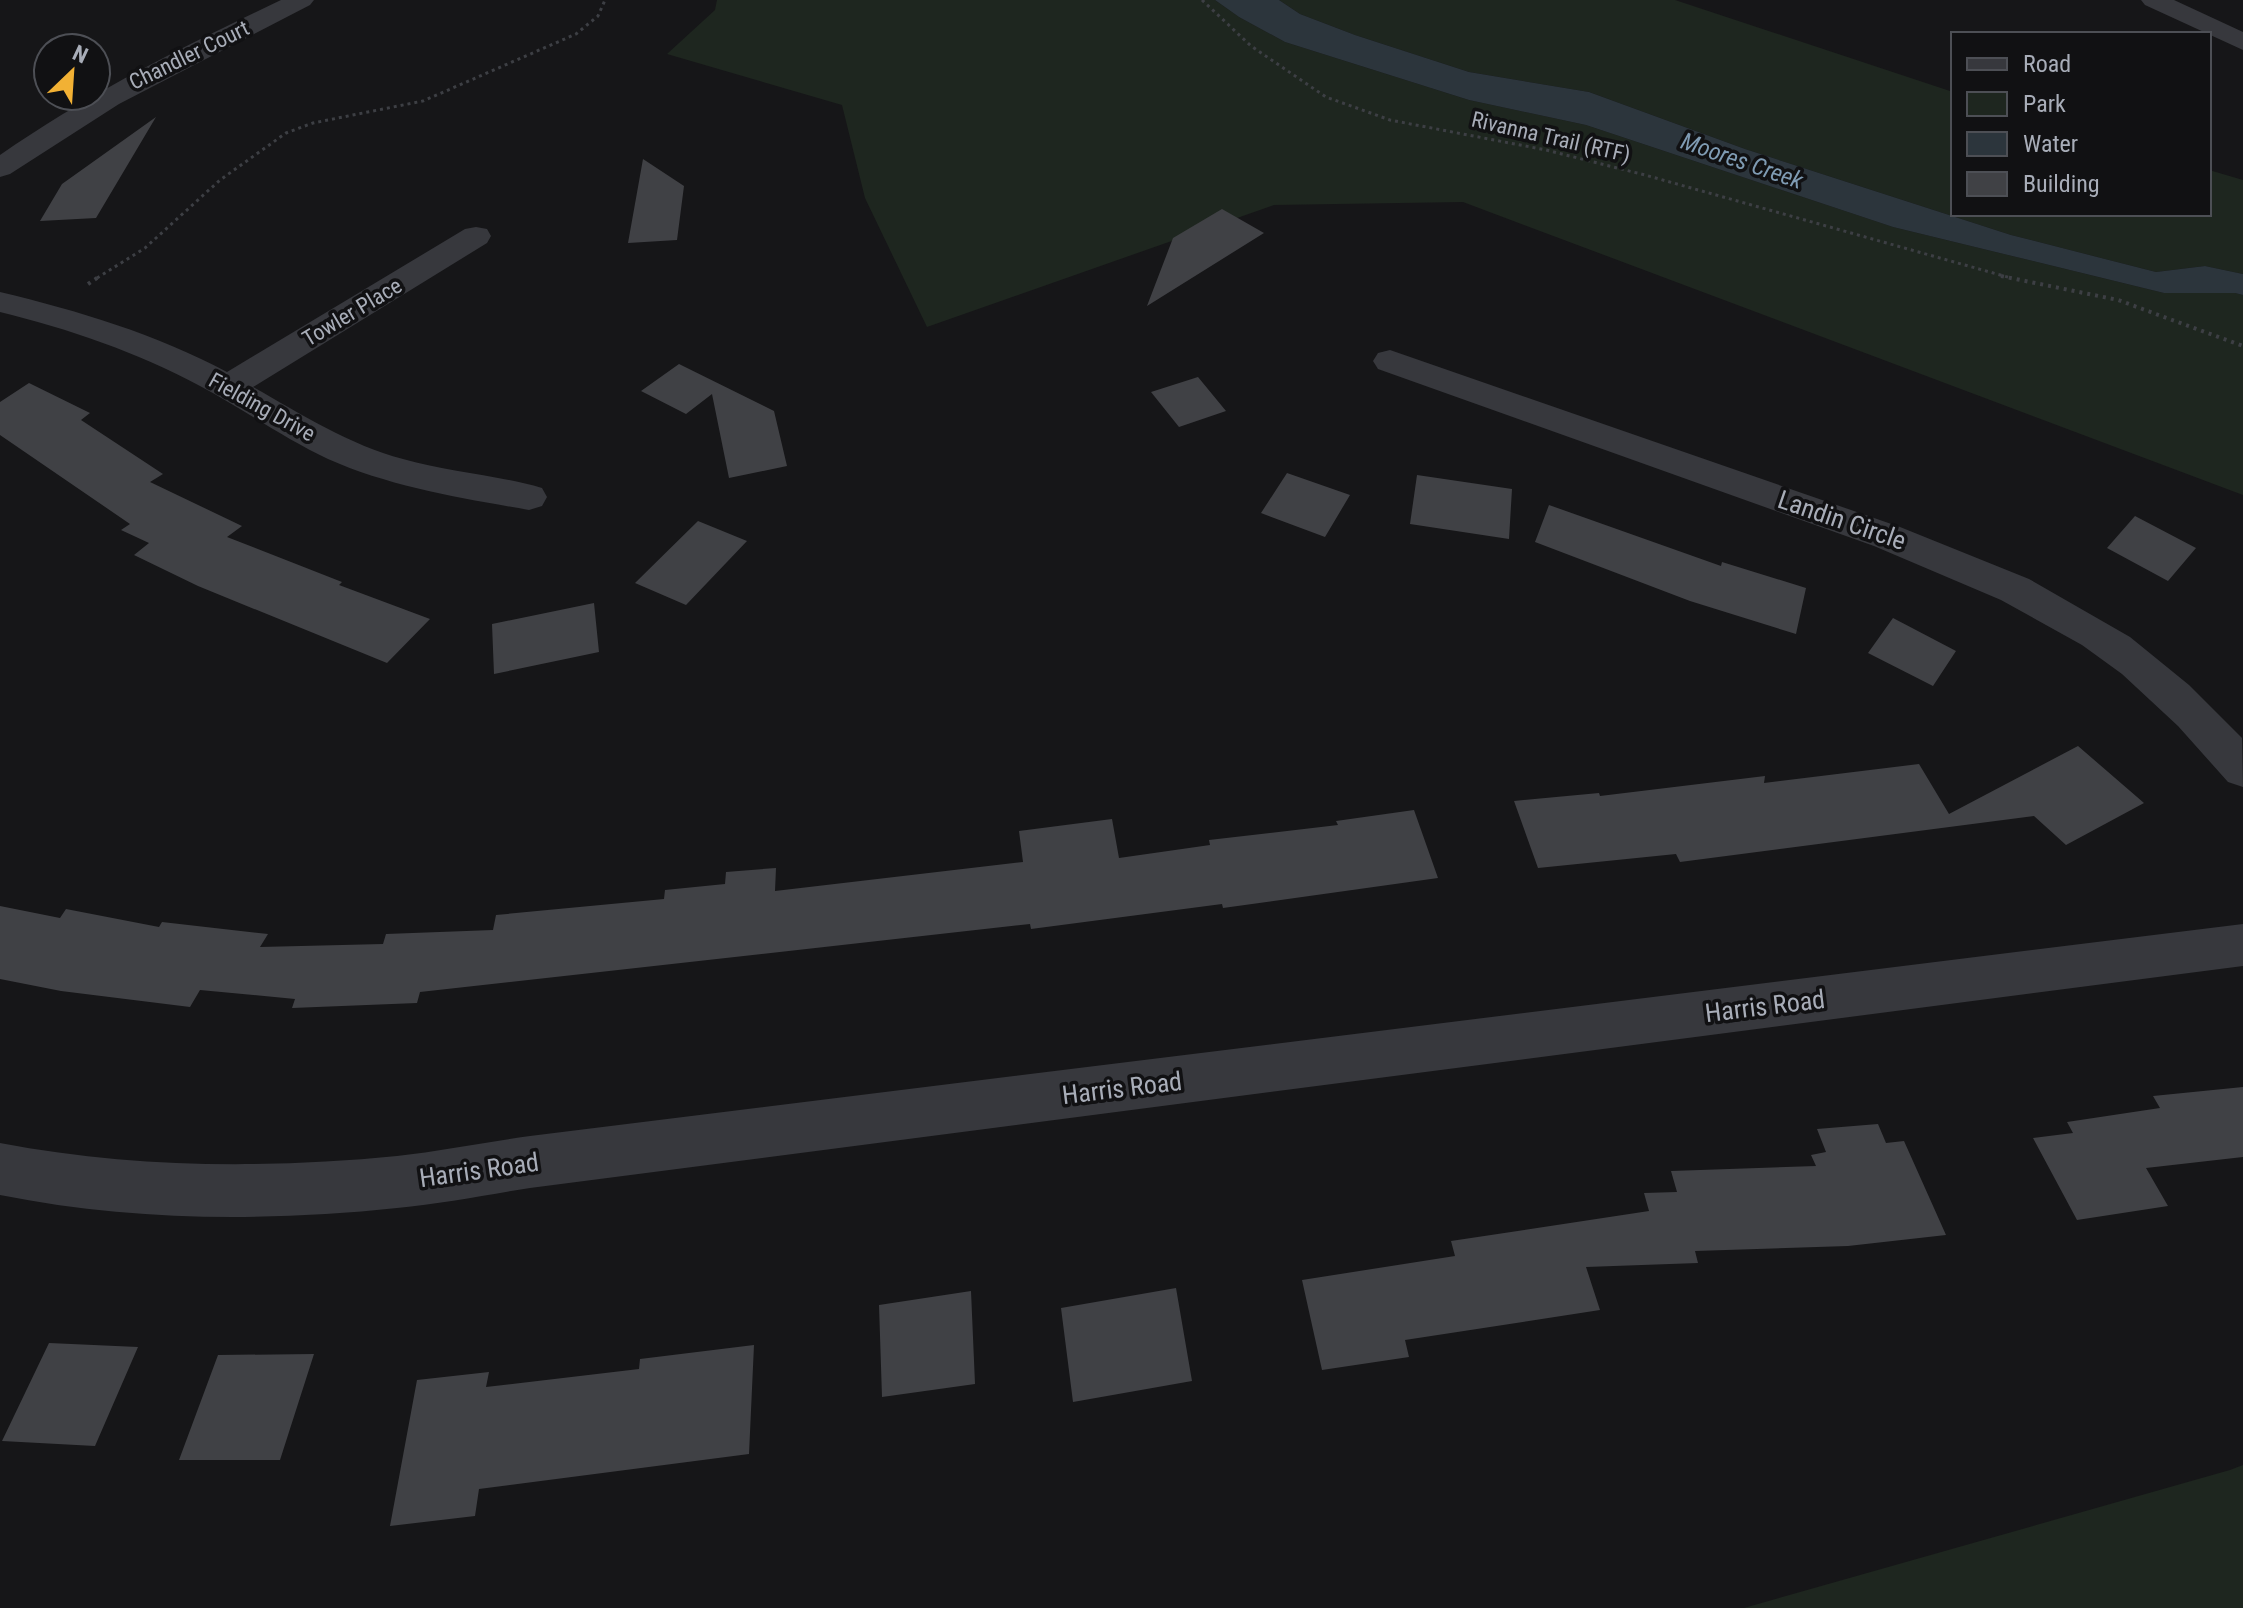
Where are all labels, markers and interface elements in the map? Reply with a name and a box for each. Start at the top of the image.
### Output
street label: Chandler Court [125,15,253,95]
north arrow [32,32,112,112]
legend [1951,32,2211,216]
text: N [69,40,92,69]
text: Road [2023,50,2071,78]
text: Park [2023,90,2066,118]
street label: Rivanna Trail (RTF) [1469,107,1633,168]
water label: Moores Creek [1677,127,1807,195]
text: Water [2023,130,2078,158]
text: Building [2023,170,2100,198]
street label: Towler Place [298,273,406,351]
street label: Fielding Drive [205,368,319,446]
street label: Landin Circle [1774,484,1910,556]
street label: Harris Road [1703,984,1827,1028]
street label: Harris Road [1060,1066,1184,1110]
street label: Harris Road [417,1147,541,1193]

